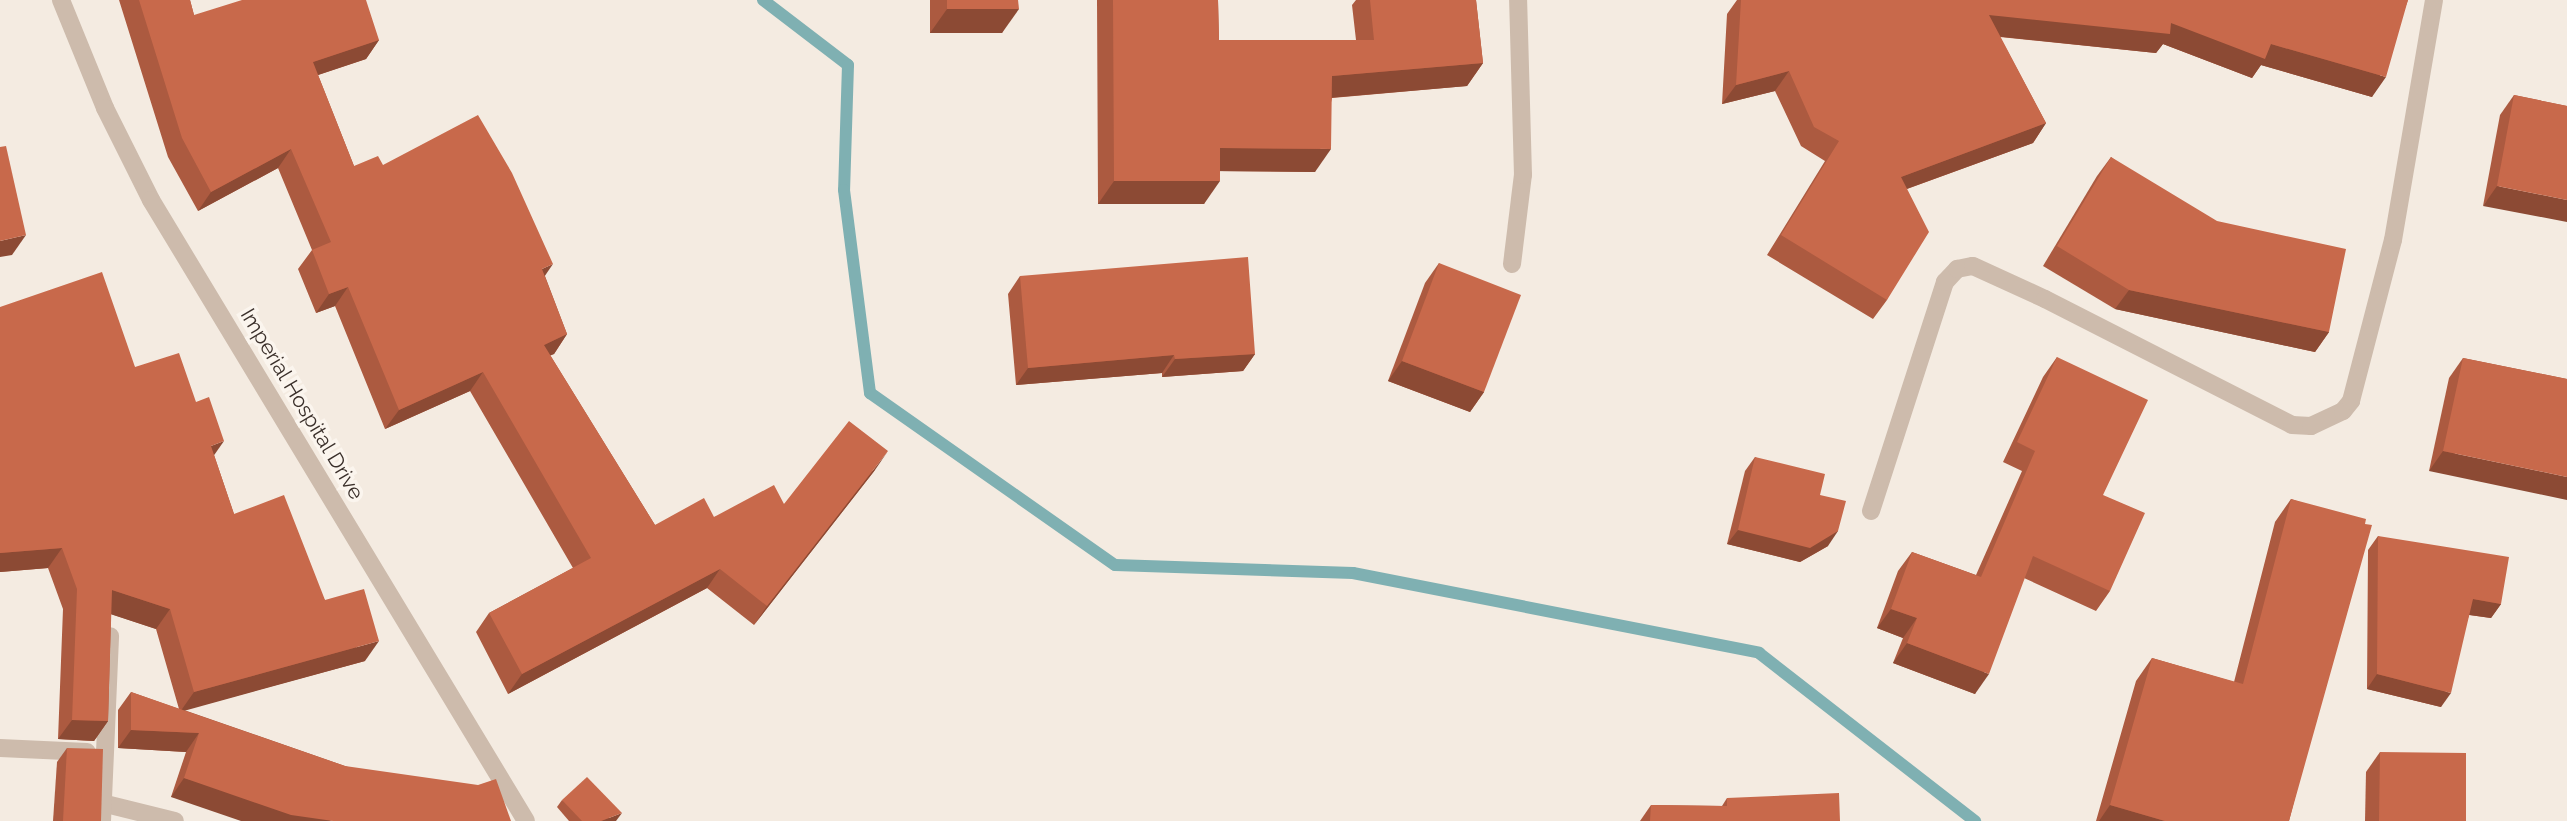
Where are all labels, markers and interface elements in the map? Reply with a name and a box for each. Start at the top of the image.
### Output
street label: Imperial Hospital Drive [235,303,369,505]

